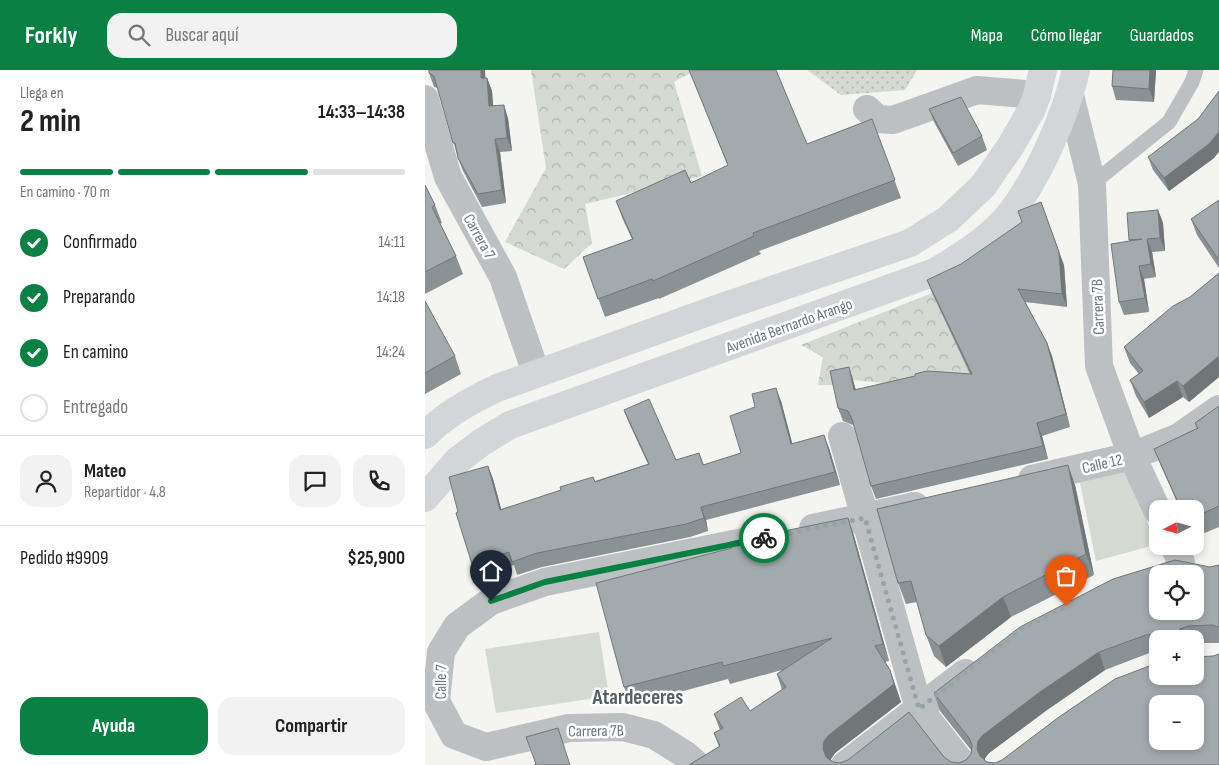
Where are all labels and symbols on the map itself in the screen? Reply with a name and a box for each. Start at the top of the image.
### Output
street label: Carrera 7 [459,211,499,263]
street label: Carrera 7B [1088,279,1109,335]
street label: Avenida Bernardo Arango [723,295,855,358]
street label: Calle 12 [1080,451,1124,478]
north arrow [1149,500,1204,555]
courier [739,513,789,563]
pin [470,550,512,601]
pin [1045,555,1087,606]
street label: Calle 7 [432,664,451,700]
district label: Atardeceres [592,685,683,710]
street label: Carrera 7B [568,722,624,741]

